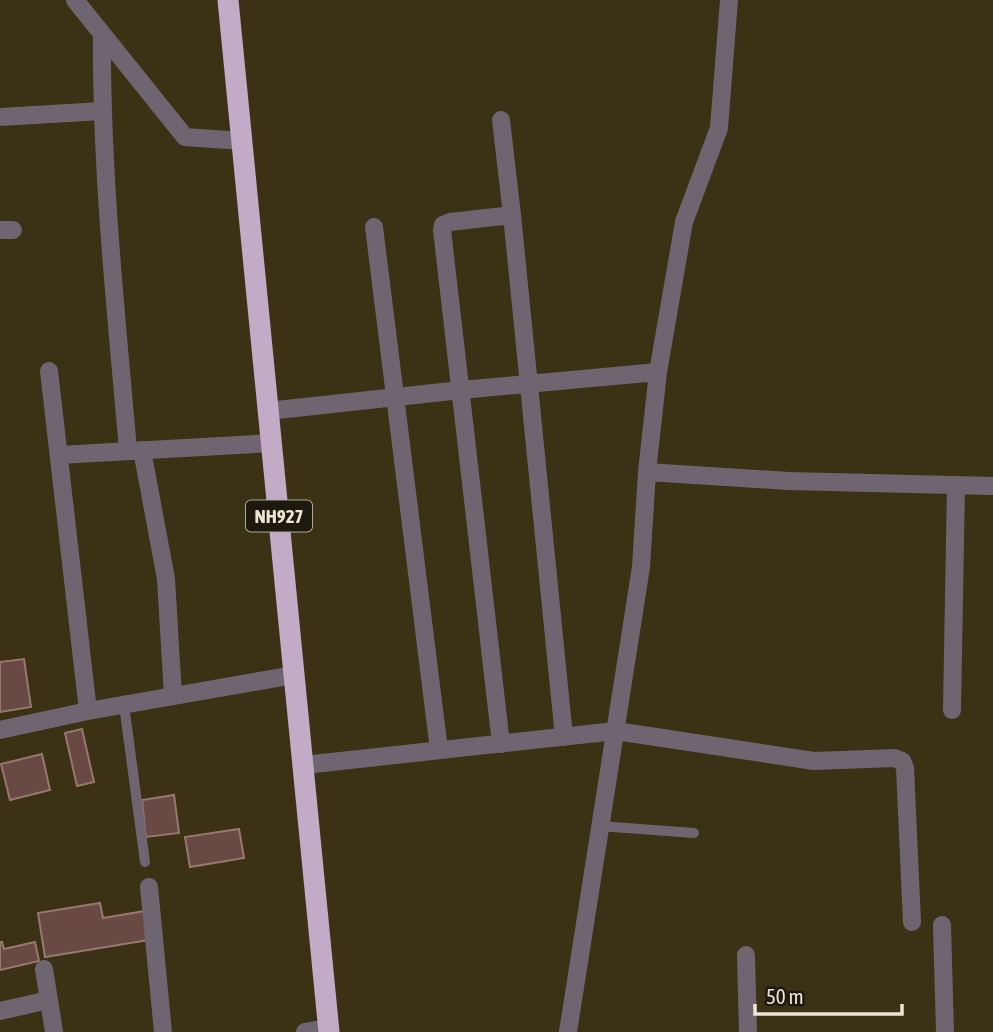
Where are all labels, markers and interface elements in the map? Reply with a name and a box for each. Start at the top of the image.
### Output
road number: NH927 [246,500,312,531]
scale bar [755,972,902,1016]
text: 50 m [766,984,804,1008]

